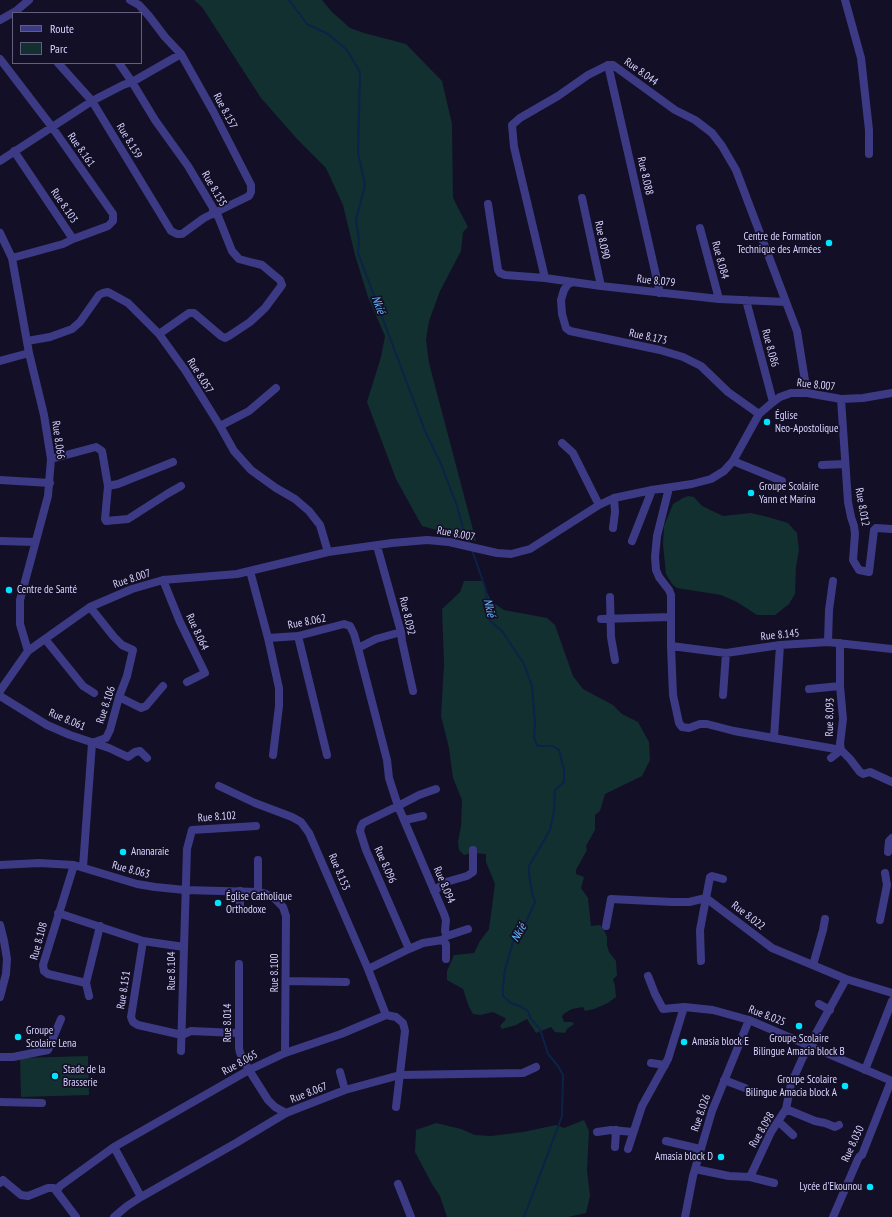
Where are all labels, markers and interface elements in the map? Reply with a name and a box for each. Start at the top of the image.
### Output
legend [12,12,142,64]
text: Route [50,21,74,36]
text: Parc [50,41,67,56]
street label: Rue 8.044 [621,55,661,89]
street label: Rue 8.157 [210,91,240,131]
street label: Rue 8.159 [113,121,145,161]
street label: Rue 8.161 [64,130,98,170]
street label: Rue 8.088 [634,156,656,196]
street label: Rue 8.155 [199,169,229,209]
street label: Rue 8.103 [48,186,80,226]
street label: Rue 8.090 [592,220,612,260]
place label: Centre de Formation Technique des Armées [737,230,821,256]
marker: Centre de Formation Technique des Armées [824,238,834,248]
street label: Rue 8.084 [709,240,731,280]
street label: Rue 8.079 [636,272,676,290]
water label: Nkié [368,294,388,316]
street label: Rue 8.173 [628,327,668,347]
street label: Rue 8.086 [759,328,781,368]
street label: Rue 8.057 [184,356,216,396]
street label: Rue 8.007 [796,376,836,394]
place label: Église Neo-Apostolique [775,409,838,435]
marker: Église Neo-Apostolique [762,417,772,427]
street label: Rue 8.066 [49,420,67,460]
place label: Groupe Scolaire Yann et Marina [759,480,819,506]
street label: Rue 8.012 [852,487,872,527]
marker: Groupe Scolaire Yann et Marina [746,488,756,498]
street label: Rue 8.007 [436,524,476,544]
street label: Rue 8.007 [112,567,152,591]
place label: Centre de Santé [17,583,77,597]
marker: Centre de Santé [4,585,14,595]
street label: Rue 8.092 [396,596,418,636]
water label: Nkié [480,597,498,619]
street label: Rue 8.064 [183,612,211,652]
street label: Rue 8.062 [287,612,327,632]
street label: Rue 8.145 [760,626,800,644]
street label: Rue 8.106 [94,685,118,725]
street label: Rue 8.093 [823,698,837,736]
street label: Rue 8.061 [47,706,87,734]
street label: Rue 8.102 [197,809,237,825]
place label: Ananaraie [131,845,169,859]
street label: Rue 8.096 [371,845,399,885]
marker: Ananaraie [118,847,128,857]
street label: Rue 8.153 [325,852,353,892]
street label: Rue 8.063 [111,859,151,881]
street label: Rue 8.094 [430,865,458,905]
place label: Église Catholique Orthodoxe [226,890,292,916]
marker: Église Catholique Orthodoxe [213,898,223,908]
street label: Rue 8.022 [729,899,767,933]
street label: Rue 8.108 [28,921,50,961]
water label: Nkié [508,921,530,945]
street label: Rue 8.104 [165,952,179,990]
street label: Rue 8.100 [268,954,282,992]
street label: Rue 8.151 [114,970,134,1010]
street label: Rue 8.025 [747,1003,787,1029]
street label: Rue 8.014 [221,1004,235,1042]
marker: Groupe Scolaire Bilingue Amacia block B [794,1021,804,1031]
place label: Groupe Scolaire Lena [26,1024,76,1050]
marker: Groupe Scolaire Lena [13,1032,23,1042]
place label: Groupe Scolaire Bilingue Amacia block B [753,1032,845,1058]
place label: Amasia block E [692,1035,749,1049]
marker: Amasia block E [679,1037,689,1047]
street label: Rue 8.065 [220,1048,260,1078]
place label: Stade de la Brasserie [63,1063,105,1089]
marker: Stade de la Brasserie [50,1071,60,1081]
place label: Groupe Scolaire Bilingue Amacia block A [746,1073,837,1099]
street label: Rue 8.067 [289,1080,329,1106]
marker: Groupe Scolaire Bilingue Amacia block A [840,1081,850,1091]
street label: Rue 8.026 [688,1093,714,1133]
street label: Rue 8.098 [747,1110,777,1150]
street label: Rue 8.030 [839,1124,867,1164]
place label: Amasia block D [655,1150,713,1164]
marker: Amasia block D [716,1152,726,1162]
place label: Lycée d'Ekounou [800,1180,862,1194]
marker: Lycée d'Ekounou [865,1182,875,1192]

